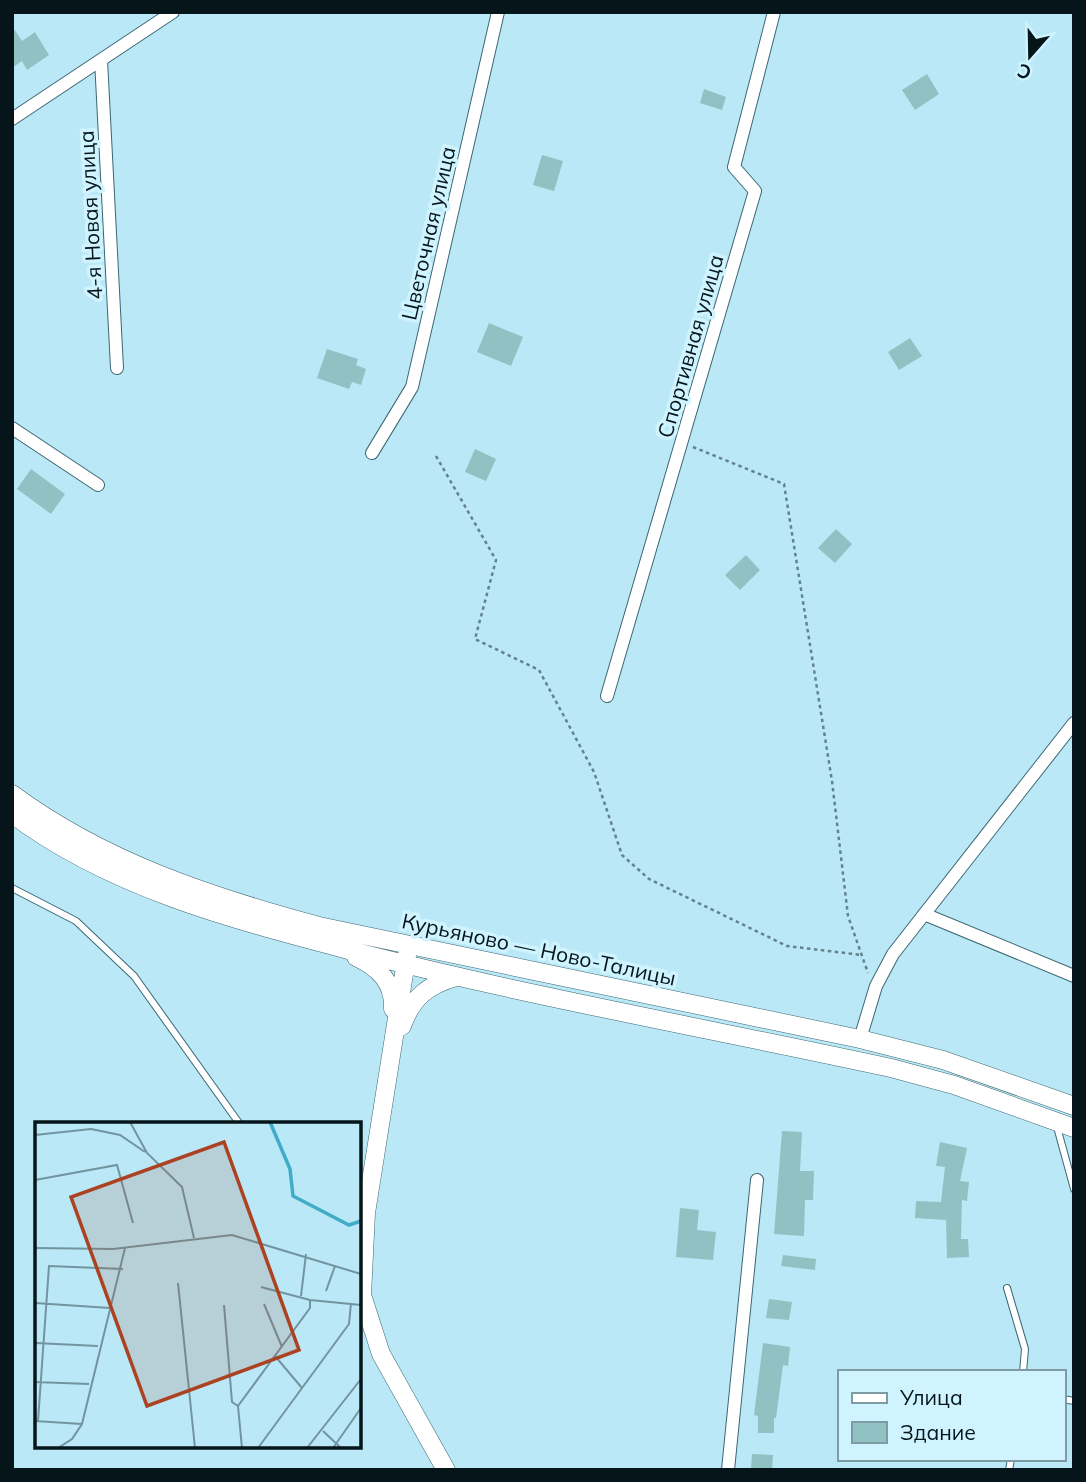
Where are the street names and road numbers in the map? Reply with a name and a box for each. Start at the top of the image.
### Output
street label: 4-я Новая улица [73,130,107,300]
street label: Цветочная улица [395,144,461,322]
street label: Спортивная улица [651,251,729,441]
street label: Курьяново — Ново-Талицы [400,907,678,991]

